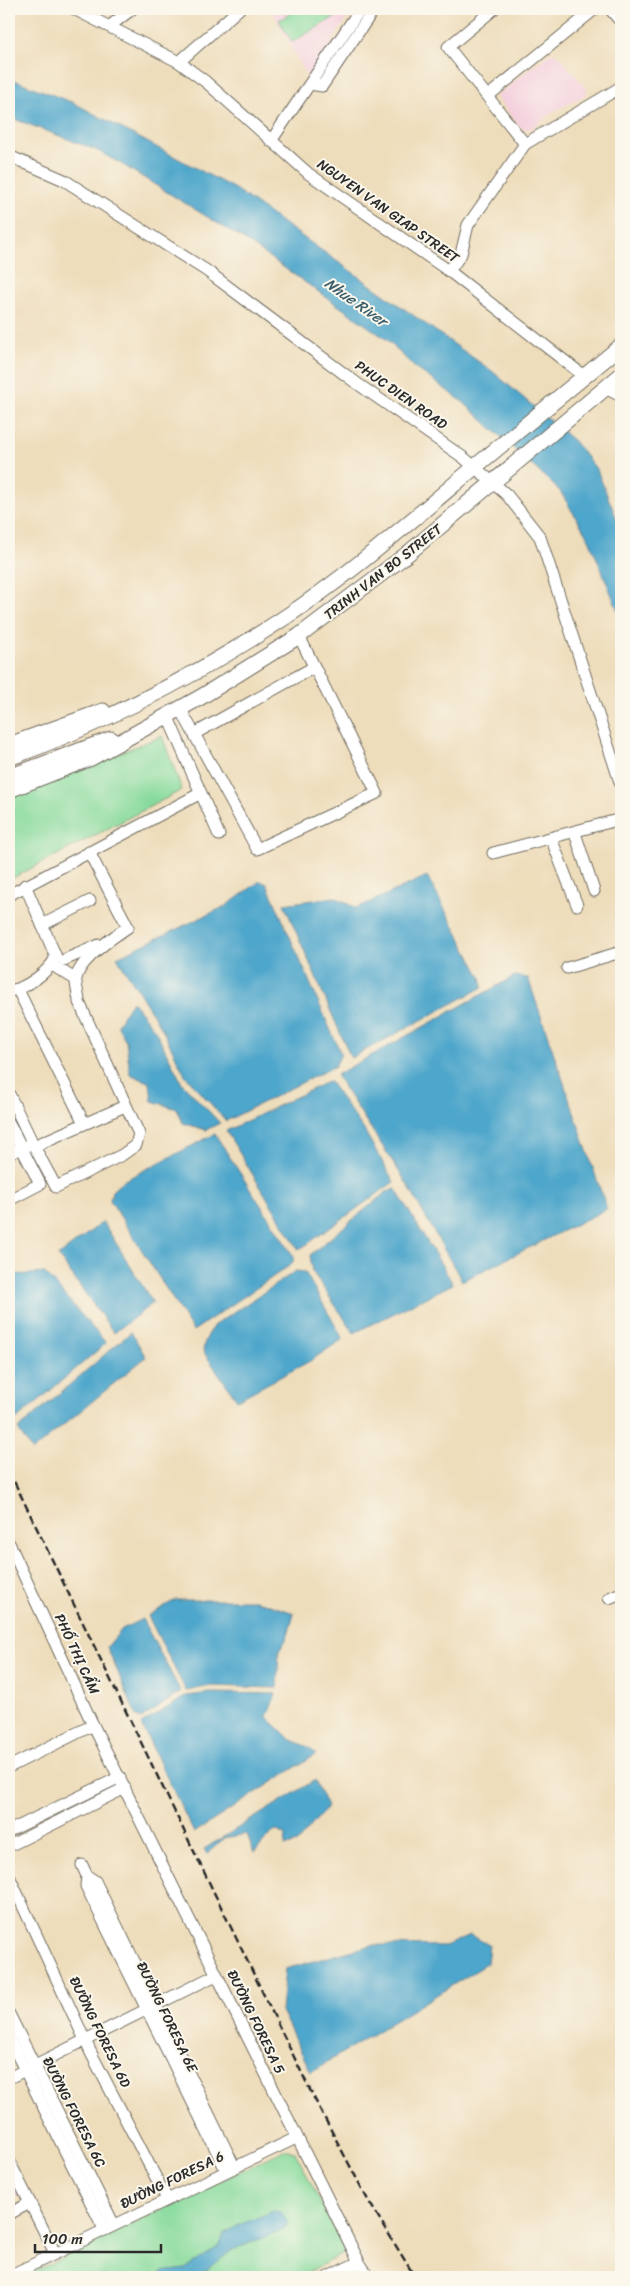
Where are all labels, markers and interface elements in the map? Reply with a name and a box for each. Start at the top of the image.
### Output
street label: NGUYEN VAN GIAP STREET [312,152,465,270]
water label: Nhue River [319,271,395,335]
street label: PHUC DIEN ROAD [349,354,453,437]
street label: TRINH VAN BO STREET [318,517,449,626]
street label: PHỐ THỊ CẨM [47,1609,107,1699]
street label: ĐƯỜNG FORESA 6E [129,1957,205,2078]
street label: ĐƯỜNG FORESA 5 [220,1965,292,2079]
street label: ĐƯỜNG FORESA 6D [62,1972,138,2093]
street label: ĐƯỜNG FORESA 6C [35,2052,113,2172]
street label: ĐƯỜNG FORESA 6 [116,2144,228,2216]
scale bar [35,2221,161,2253]
text: 100 m [42,2226,83,2252]

